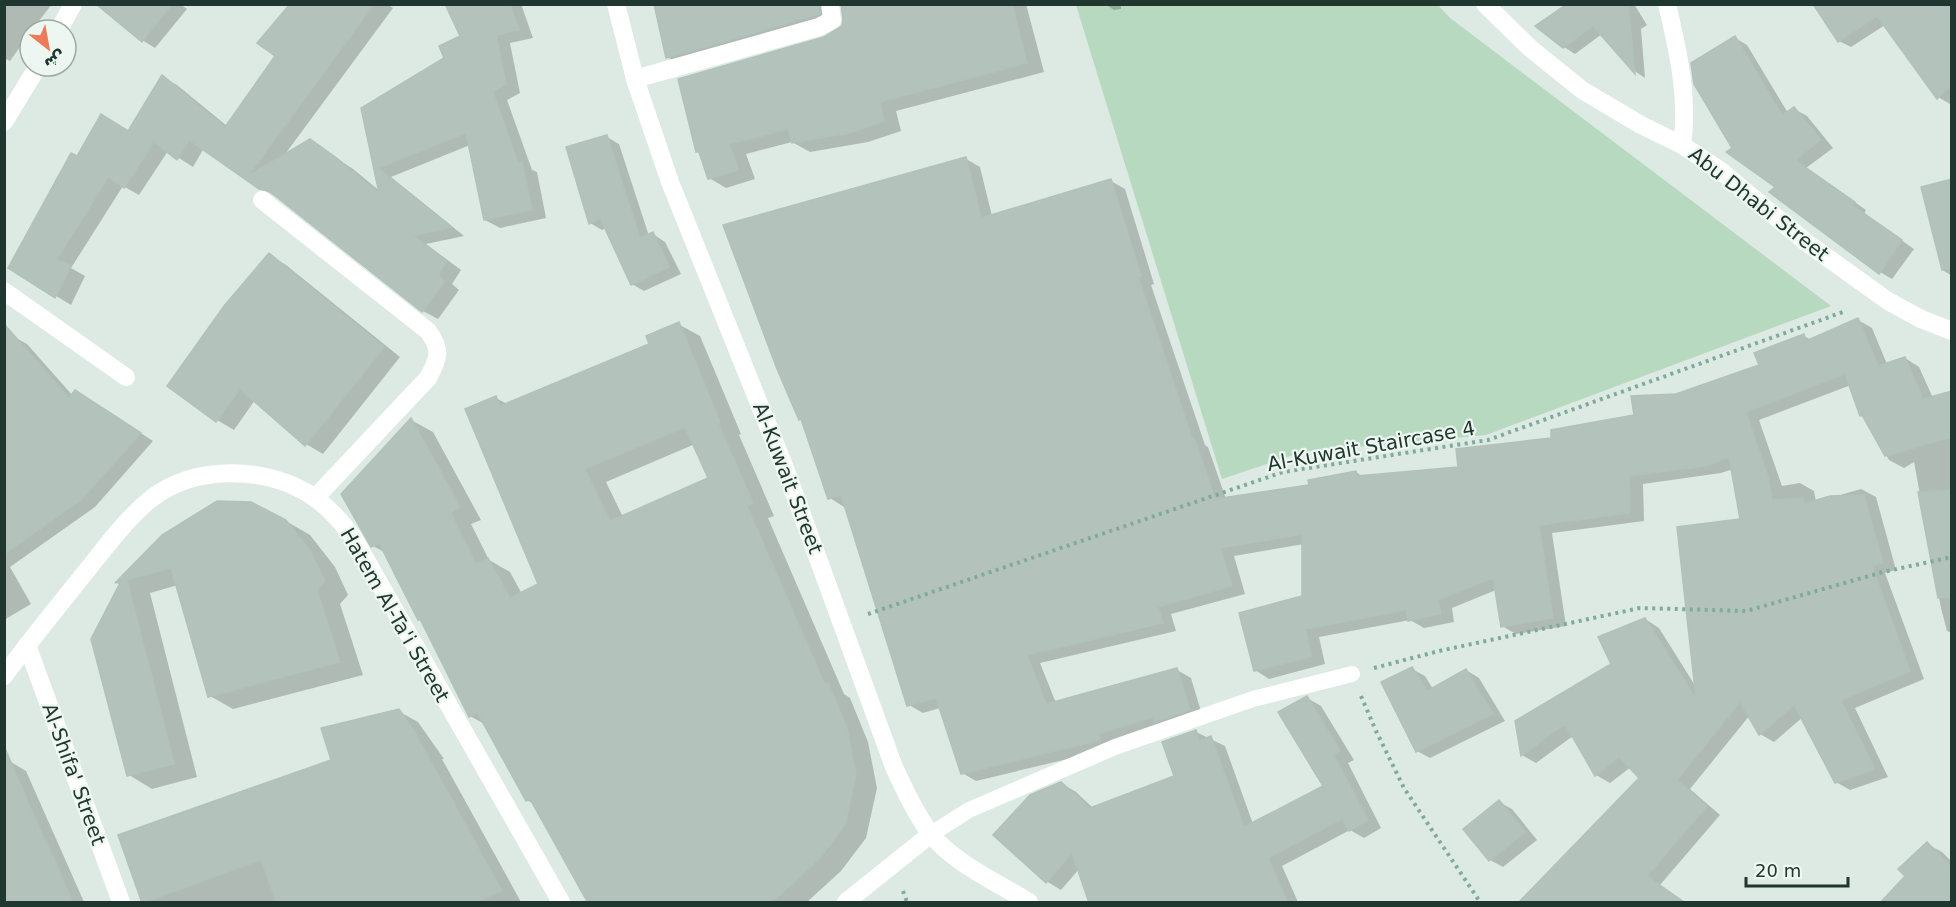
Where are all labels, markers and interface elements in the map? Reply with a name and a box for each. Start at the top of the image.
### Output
north arrow [18,18,78,78]
text: ش [41,47,70,74]
street label: Abu Dhabi Street [1684,142,1834,266]
street label: Al-Kuwait Street [748,399,828,557]
street label: Al-Kuwait Staircase 4 [1265,416,1477,476]
street label: Hatem Al-Ta'i Street [335,524,455,707]
street label: Al-Shifa' Street [37,700,111,848]
scale bar [1746,850,1848,888]
text: 20 m [1755,860,1801,881]

